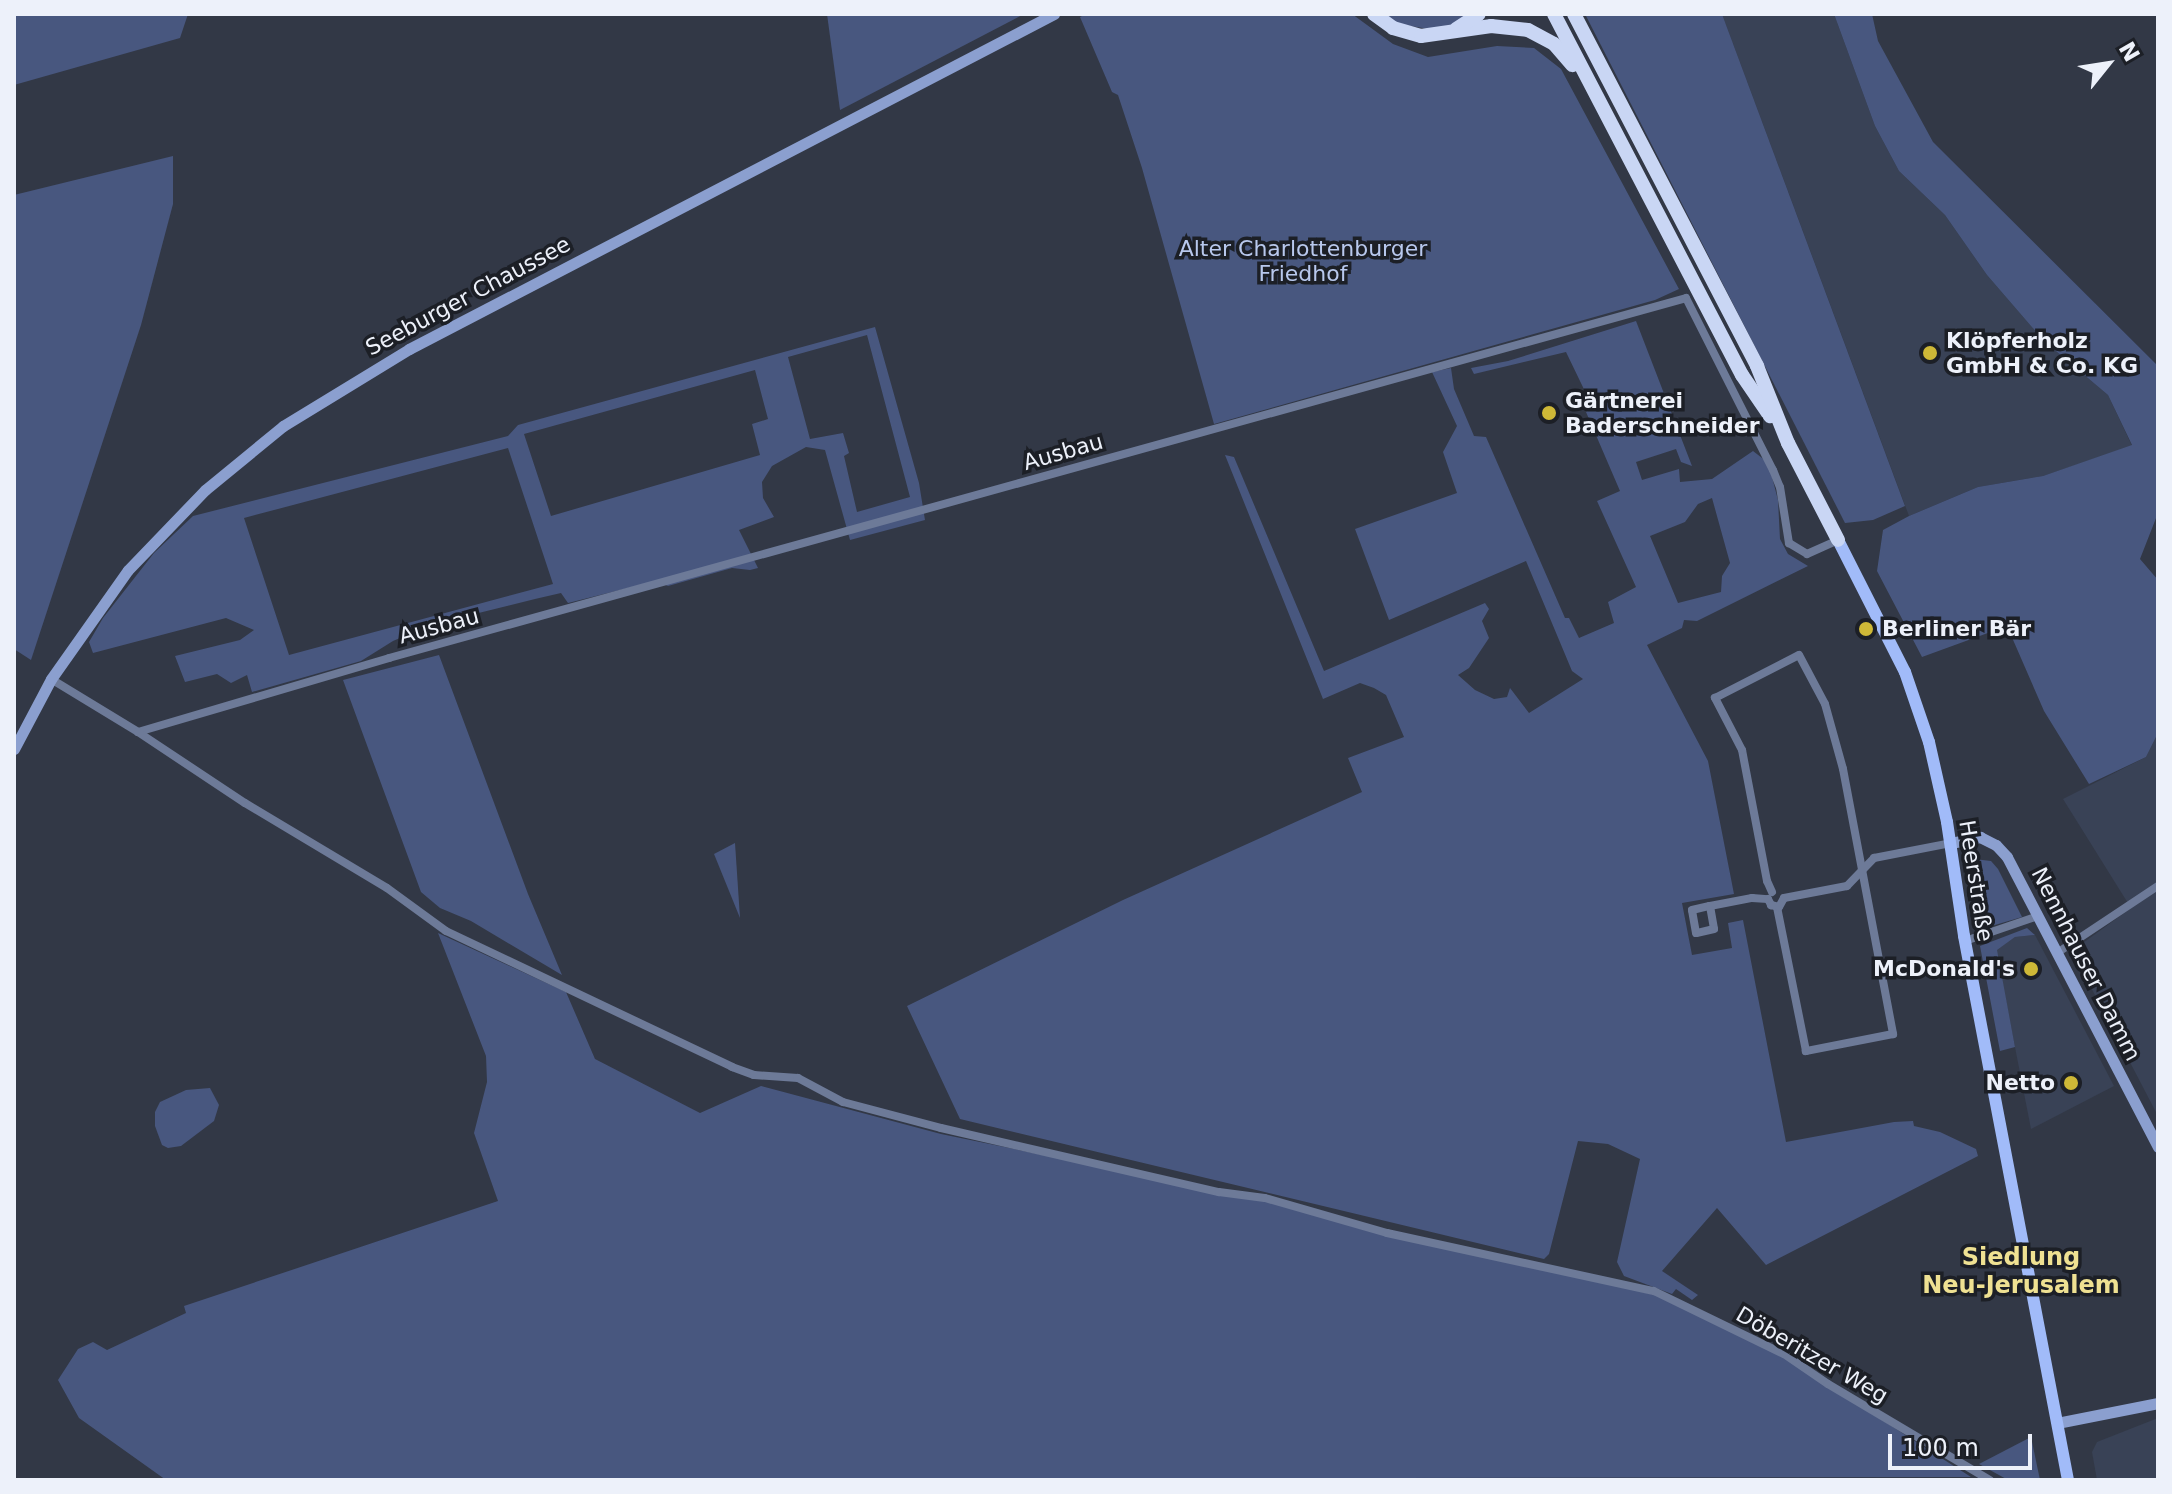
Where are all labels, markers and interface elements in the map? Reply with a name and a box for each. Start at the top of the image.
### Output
north arrow [2068,24,2148,104]
text: N [2114,38,2145,66]
street label: Seeburger Chaussee [361,231,575,361]
park label: Alter Charlottenburger Friedhof [1179,235,1427,286]
place label: Klöpferholz GmbH & Co. KG [1946,327,2138,378]
marker: Klöpferholz GmbH & Co. KG [1921,344,1939,362]
place label: Gärtnerei Baderschneider [1565,387,1760,438]
marker: Gärtnerei Baderschneider [1540,404,1558,422]
street label: Ausbau [1020,428,1106,476]
street label: Ausbau [396,603,482,649]
place label: Berliner Bär [1882,616,2031,642]
marker: Berliner Bär [1857,620,1875,638]
street label: Heerstraße [1953,818,1999,944]
street label: Nennhauser Damm [2026,863,2146,1065]
place label: McDonald's [1873,956,2015,982]
marker: McDonald's [2022,960,2040,978]
place label: Netto [1986,1070,2055,1096]
marker: Netto [2062,1074,2080,1092]
district label: Siedlung Neu-Jerusalem [1922,1244,2120,1300]
street label: Döberitzer Weg [1731,1301,1893,1409]
scale bar [1892,1418,2036,1468]
text: 100 m [1902,1434,1979,1462]

